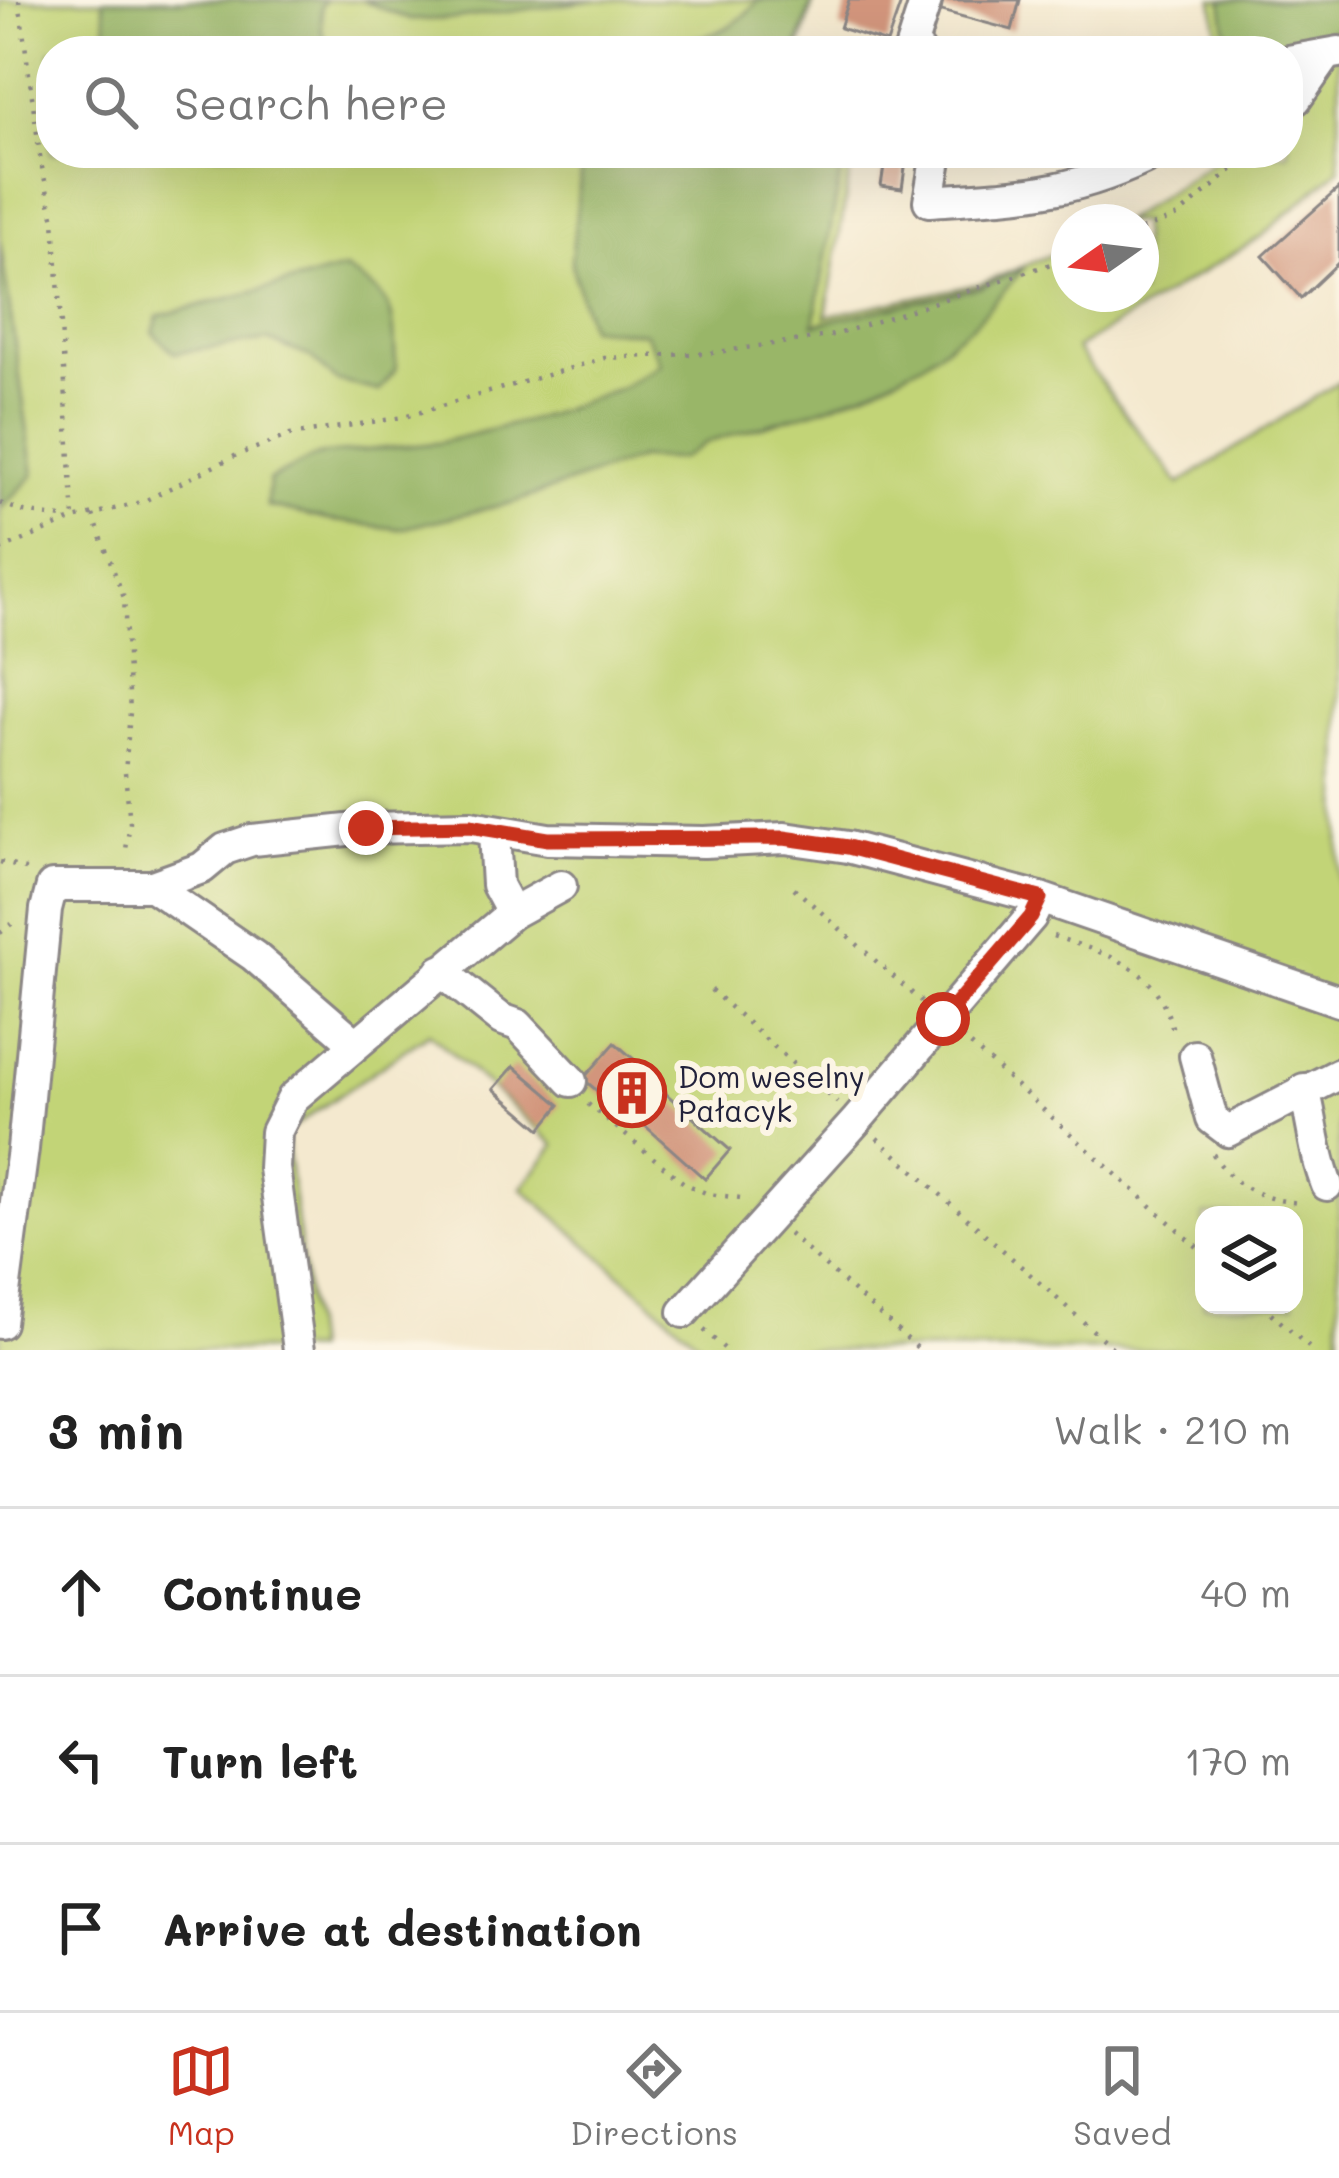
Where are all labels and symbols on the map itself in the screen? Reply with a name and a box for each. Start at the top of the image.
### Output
north arrow [1051,204,1159,312]
route end [339,801,393,855]
route start [916,992,970,1046]
place label: Dom weselny Pałacyk [678,1056,865,1130]
building icon: Dom weselny Pałacyk [597,1058,667,1128]

